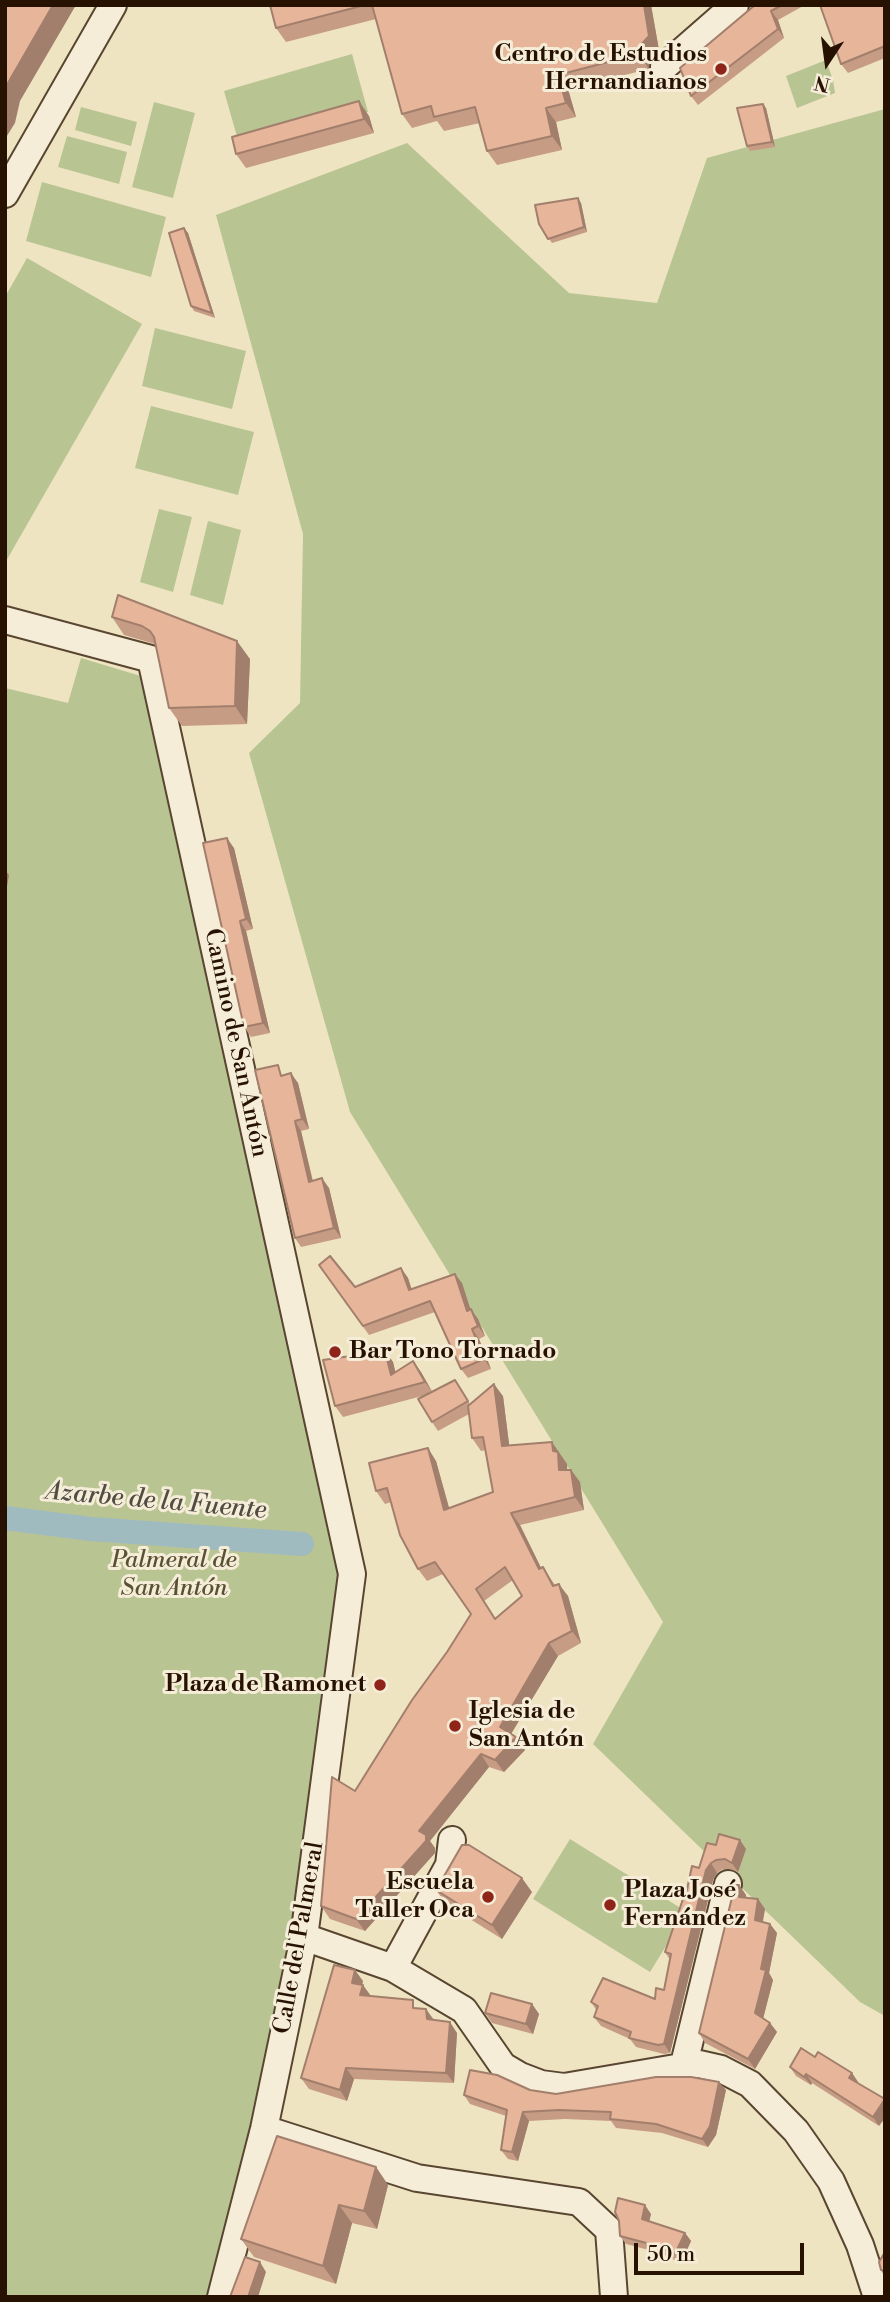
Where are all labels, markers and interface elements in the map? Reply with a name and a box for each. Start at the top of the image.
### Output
north arrow [792,28,862,98]
place label: Centro de Estudios Hernandianos [494,41,707,97]
marker: Centro de Estudios Hernandianos [713,61,729,77]
text: N [812,70,832,97]
street label: Camino de San Antón [197,926,273,1160]
place label: Bar Tono Tornado [349,1338,556,1366]
marker: Bar Tono Tornado [327,1344,343,1360]
water label: Azarbe de la Fuente [44,1477,268,1527]
park label: Palmeral de San Antón [111,1547,237,1603]
place label: Plaza de Ramonet [165,1671,366,1699]
marker: Plaza de Ramonet [372,1677,388,1693]
place label: Iglesia de San Antón [469,1698,584,1754]
marker: Iglesia de San Antón [447,1718,463,1734]
street label: Calle del Palmeral [269,1840,331,2036]
place label: Escuela Taller Oca [355,1869,474,1925]
place label: Plaza José Fernández [624,1877,746,1933]
marker: Escuela Taller Oca [480,1889,496,1905]
marker: Plaza José Fernández [602,1897,618,1913]
scale bar [638,2228,808,2272]
text: 50 m [647,2242,695,2268]

